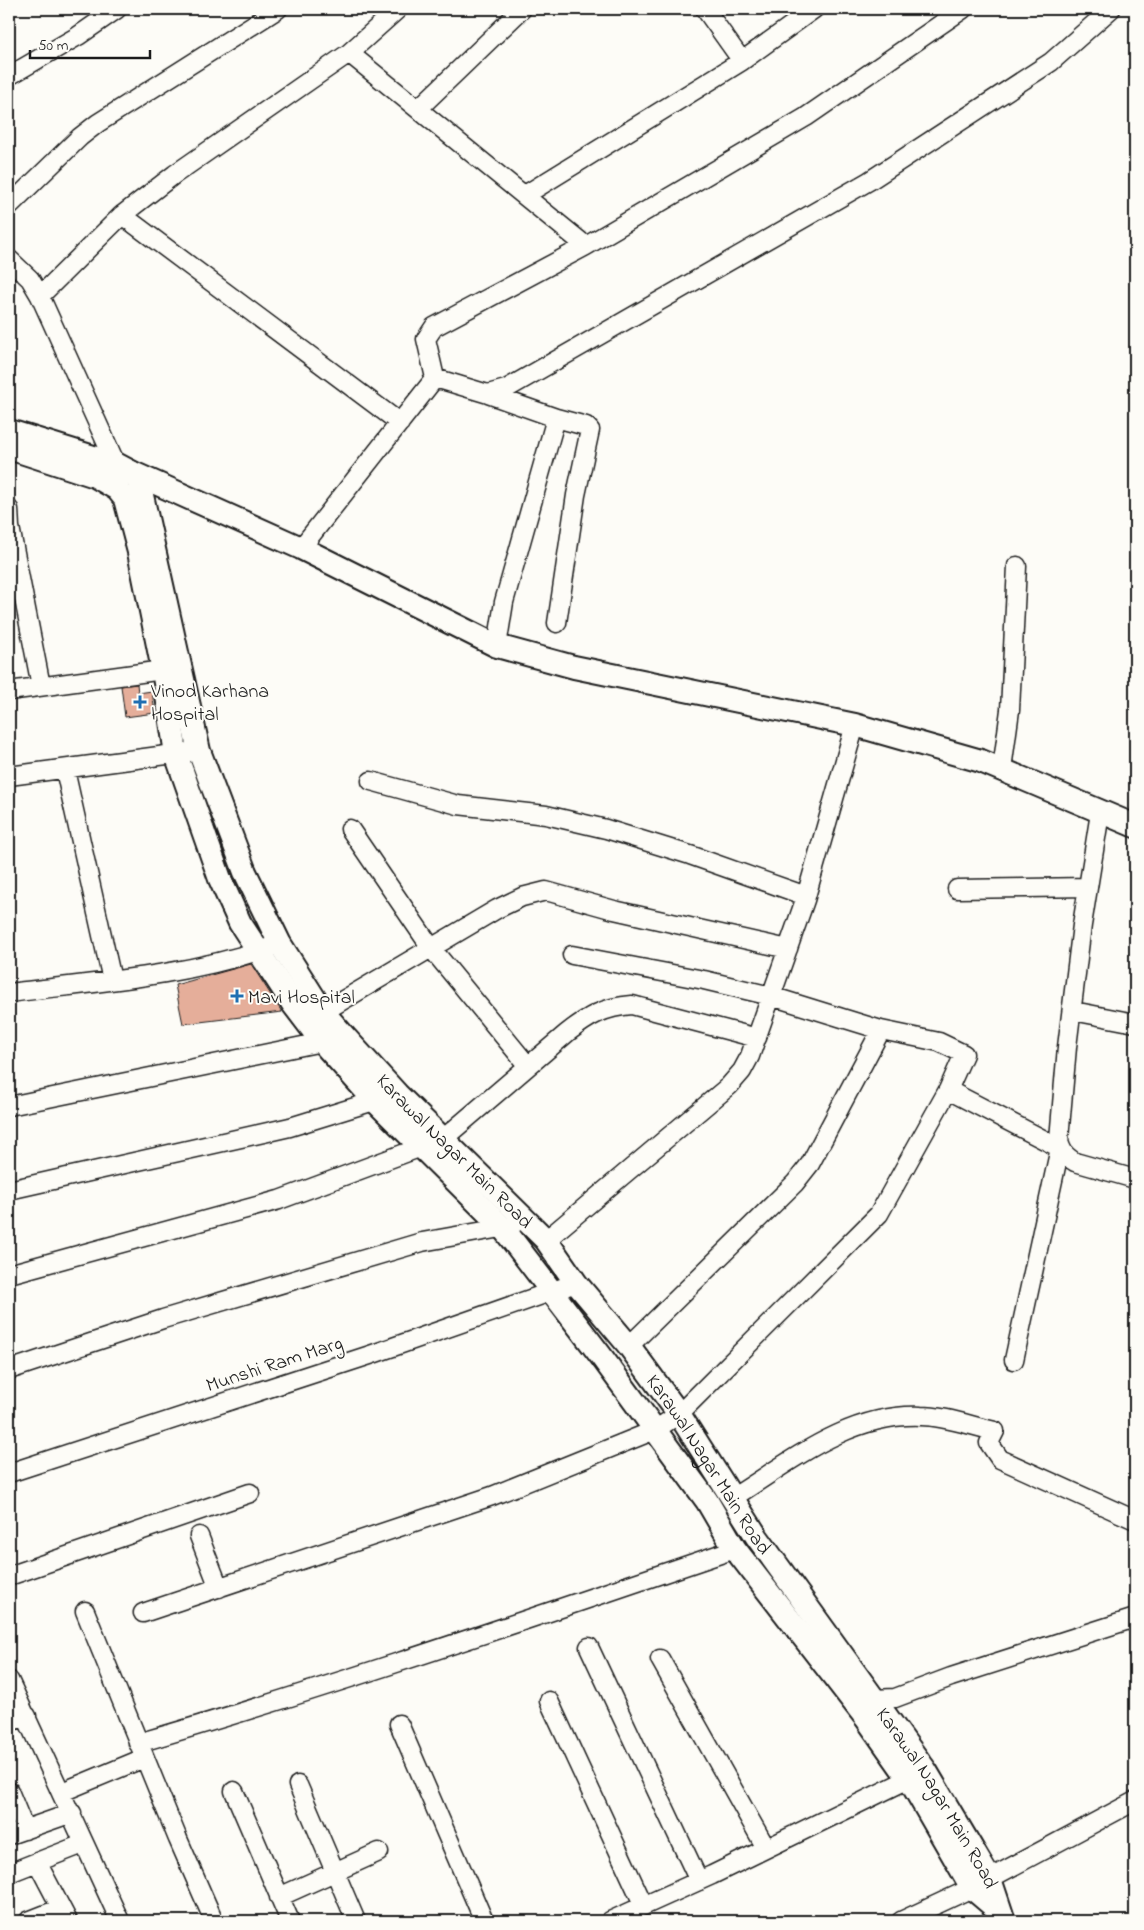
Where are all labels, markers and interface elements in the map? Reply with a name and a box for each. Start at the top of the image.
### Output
scale bar [30,28,150,60]
text: 50 m [38,35,69,57]
place label: Vinod Karhana Hospital [150,678,269,730]
marker: Vinod Karhana Hospital [133,695,147,709]
place label: Mavi Hospital [248,984,355,1013]
marker: Mavi Hospital [230,989,244,1003]
street label: Karawal Nagar Main Road [368,1068,538,1237]
street label: Munshi Ram Marg [203,1330,347,1402]
street label: Karawal Nagar Main Road [638,1369,777,1561]
street label: Karawal Nagar Main Road [868,1702,1004,1893]

